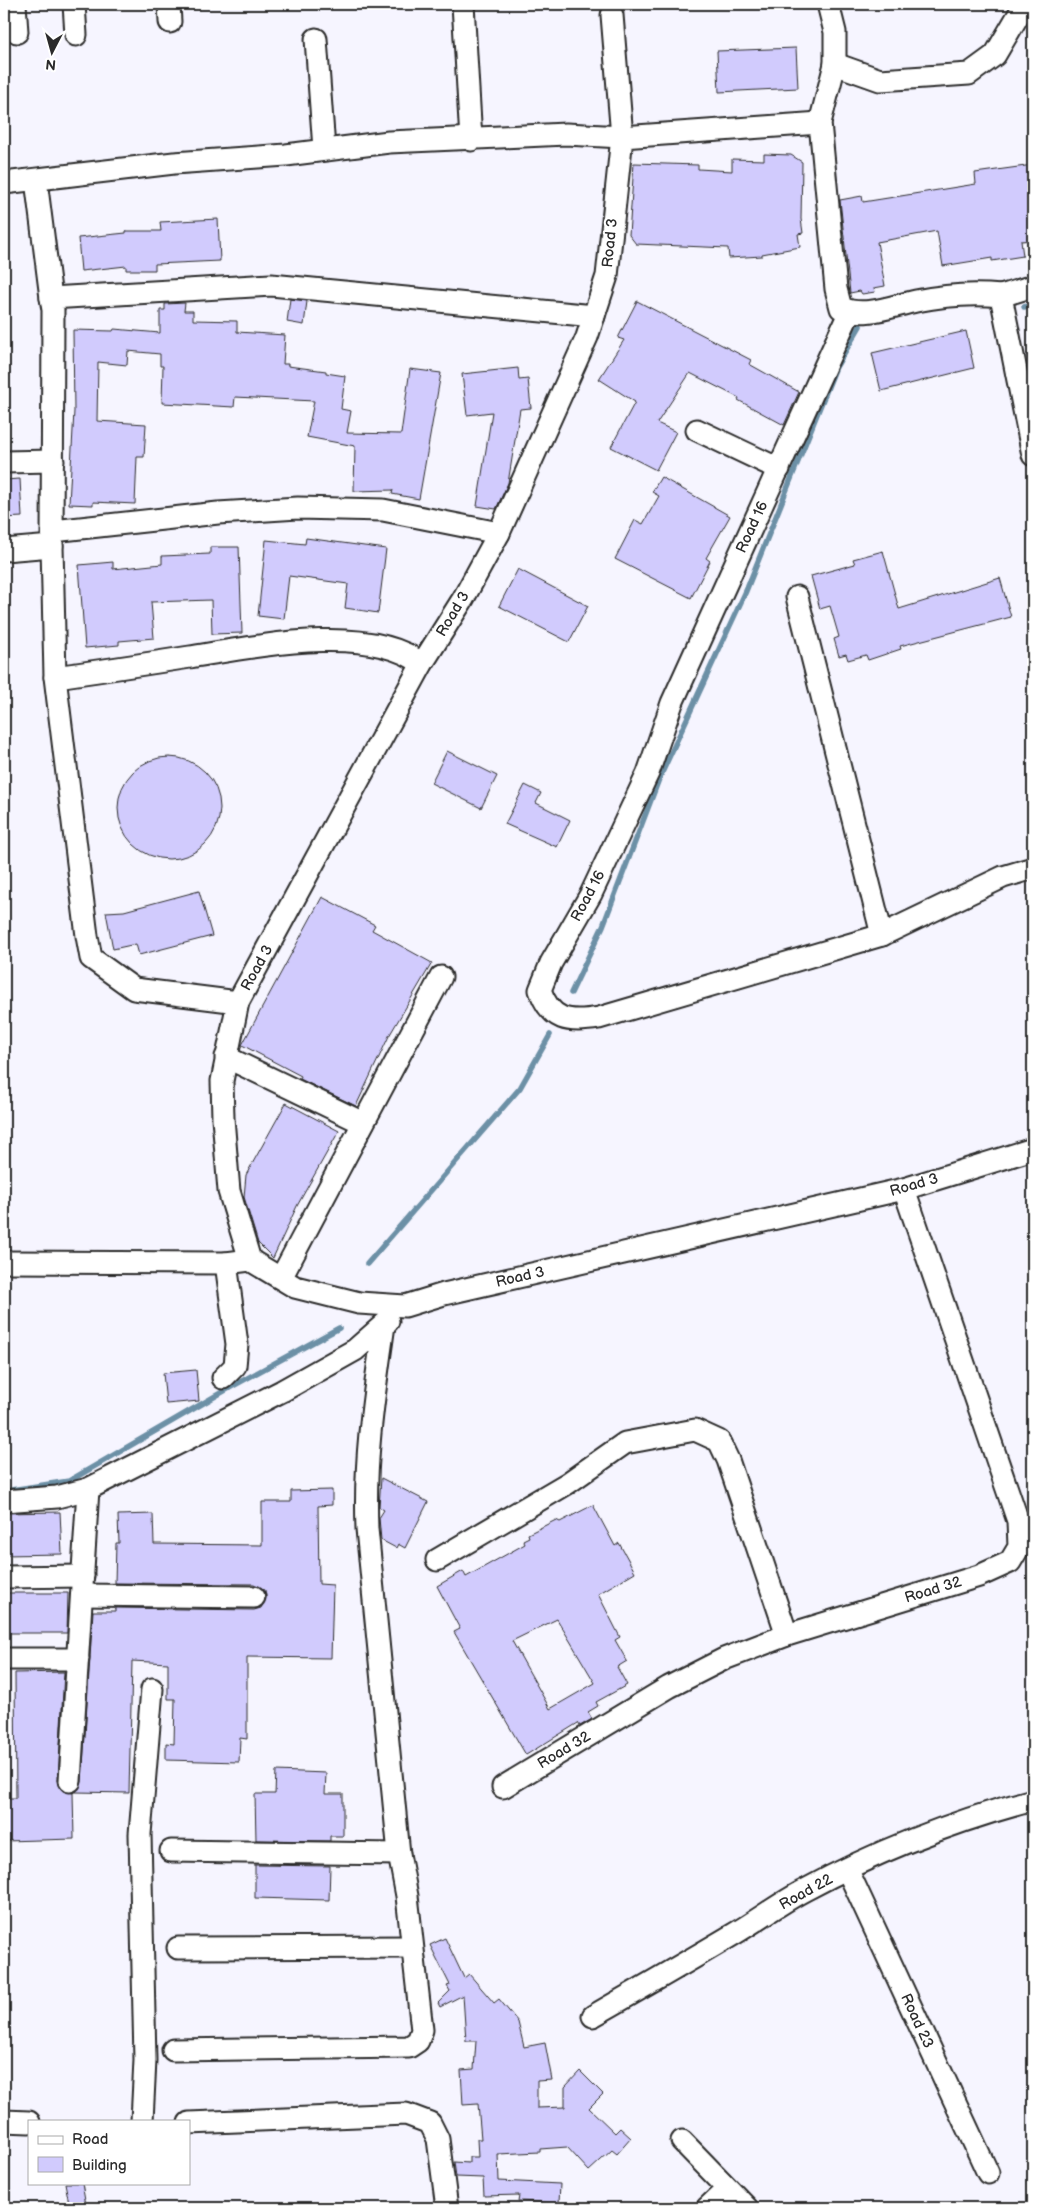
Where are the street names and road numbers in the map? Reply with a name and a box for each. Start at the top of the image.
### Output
street label: Road 3 [598,217,622,269]
street label: Road 16 [732,498,772,556]
street label: Road 3 [432,588,474,640]
street label: Road 16 [567,867,609,925]
street label: Road 3 [237,942,277,994]
street label: Road 3 [888,1169,940,1201]
street label: Road 3 [494,1262,546,1292]
street label: Road 32 [902,1572,964,1608]
street label: Road 32 [534,1727,594,1773]
street label: Road 22 [776,1870,836,1914]
street label: Road 23 [896,1991,938,2051]

